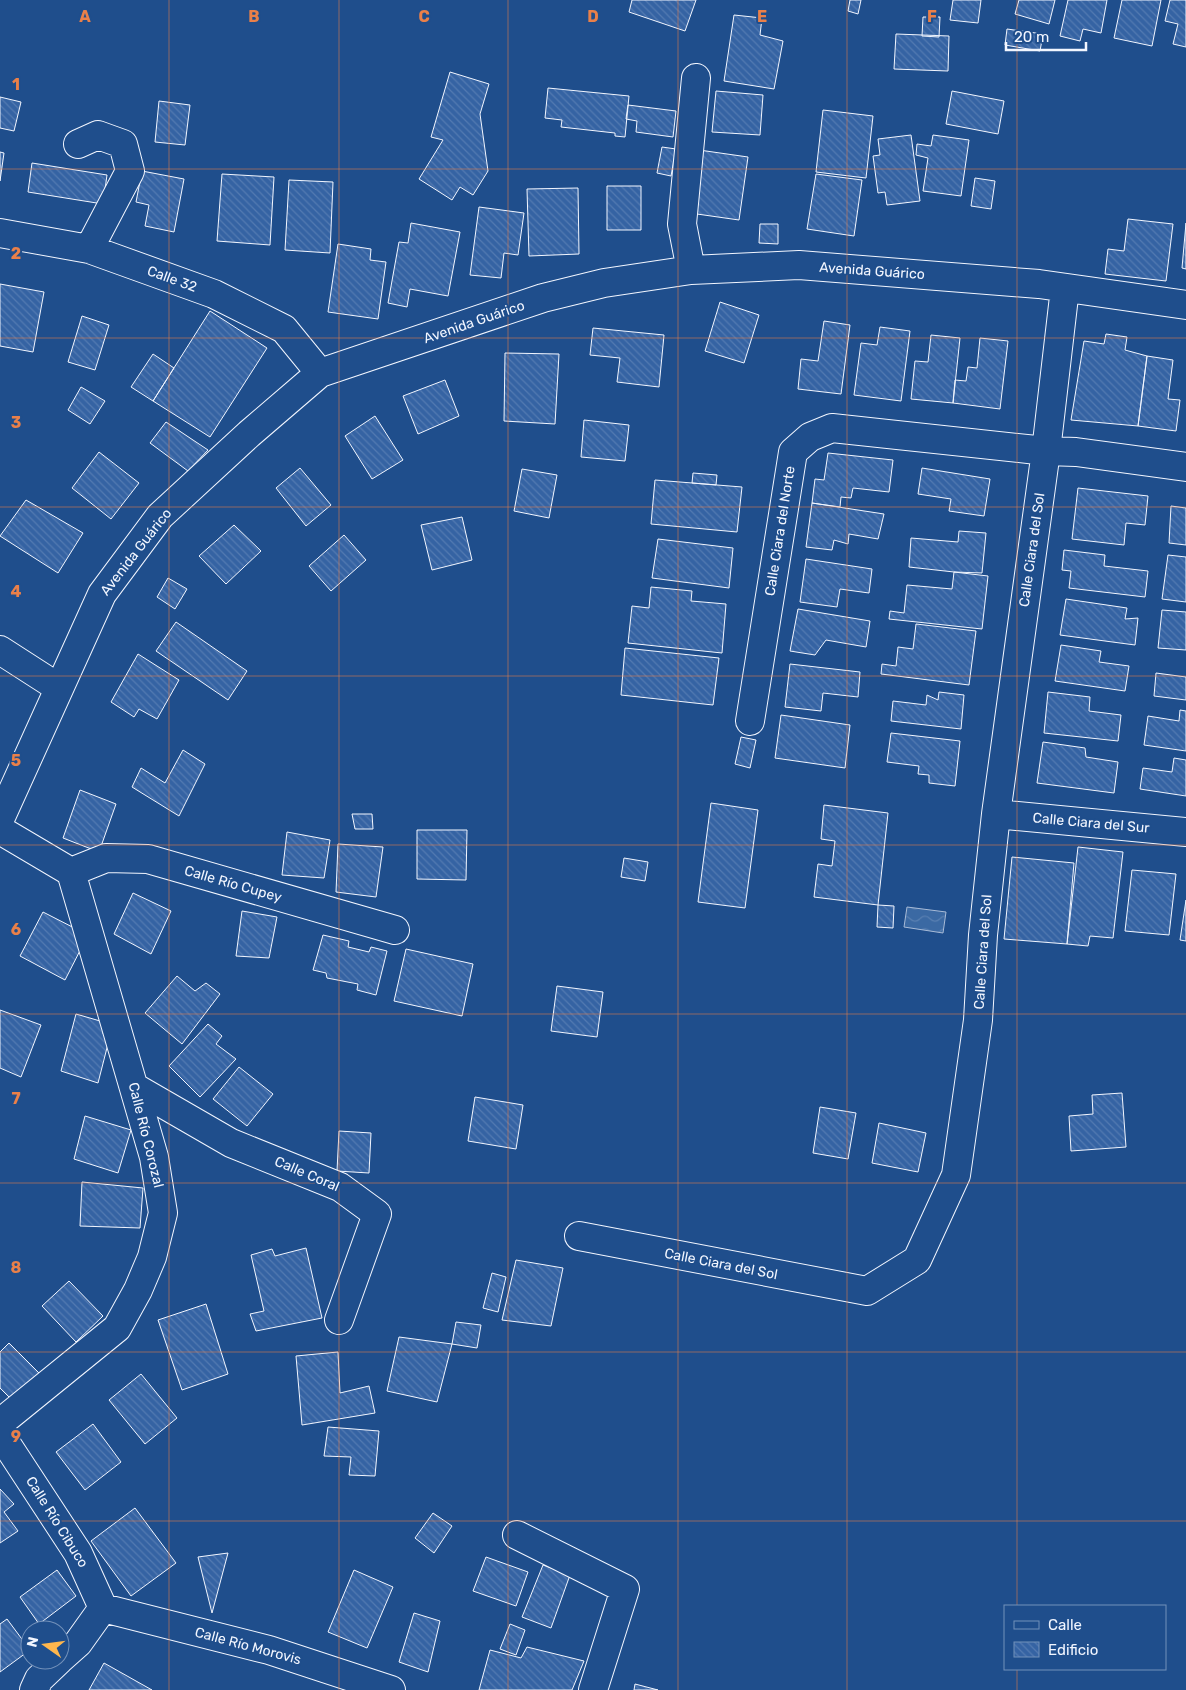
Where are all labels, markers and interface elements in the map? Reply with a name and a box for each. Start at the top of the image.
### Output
text: A [79,7,91,26]
text: B [248,7,260,26]
text: C [418,7,430,26]
text: D [587,7,599,26]
text: E [757,7,767,26]
text: F [927,7,937,26]
scale bar [1006,20,1086,52]
text: 20 m [1014,28,1049,46]
text: 1 [12,75,20,94]
text: 2 [11,244,21,263]
street label: Avenida Guárico [819,259,925,283]
street label: Calle 32 [145,262,199,296]
street label: Avenida Guárico [421,297,527,347]
text: 3 [11,413,21,432]
street label: Calle Ciara del Norte [761,465,799,597]
street label: Calle Ciara del Sol [1016,492,1048,608]
street label: Avenida Guárico [97,505,175,599]
text: 4 [11,582,22,601]
text: 5 [11,751,21,770]
street label: Calle Ciara del Sur [1032,809,1151,837]
street label: Calle Río Cupey [182,862,284,906]
street label: Calle Ciara del Sol [971,894,995,1010]
text: 6 [11,920,21,939]
street label: Calle Río Corozal [125,1081,167,1189]
text: 7 [11,1089,21,1108]
street label: Calle Coral [272,1153,342,1195]
street label: Calle Ciara del Sol [663,1245,779,1283]
text: 8 [11,1258,22,1277]
text: 9 [11,1427,21,1446]
street label: Calle Río Cibuco [22,1473,92,1571]
legend [1004,1605,1166,1670]
text: Calle [1048,1616,1082,1634]
north arrow [20,1620,70,1670]
street label: Calle Río Morovis [193,1624,303,1668]
text: N [23,1635,42,1649]
text: Edificio [1048,1641,1098,1659]

